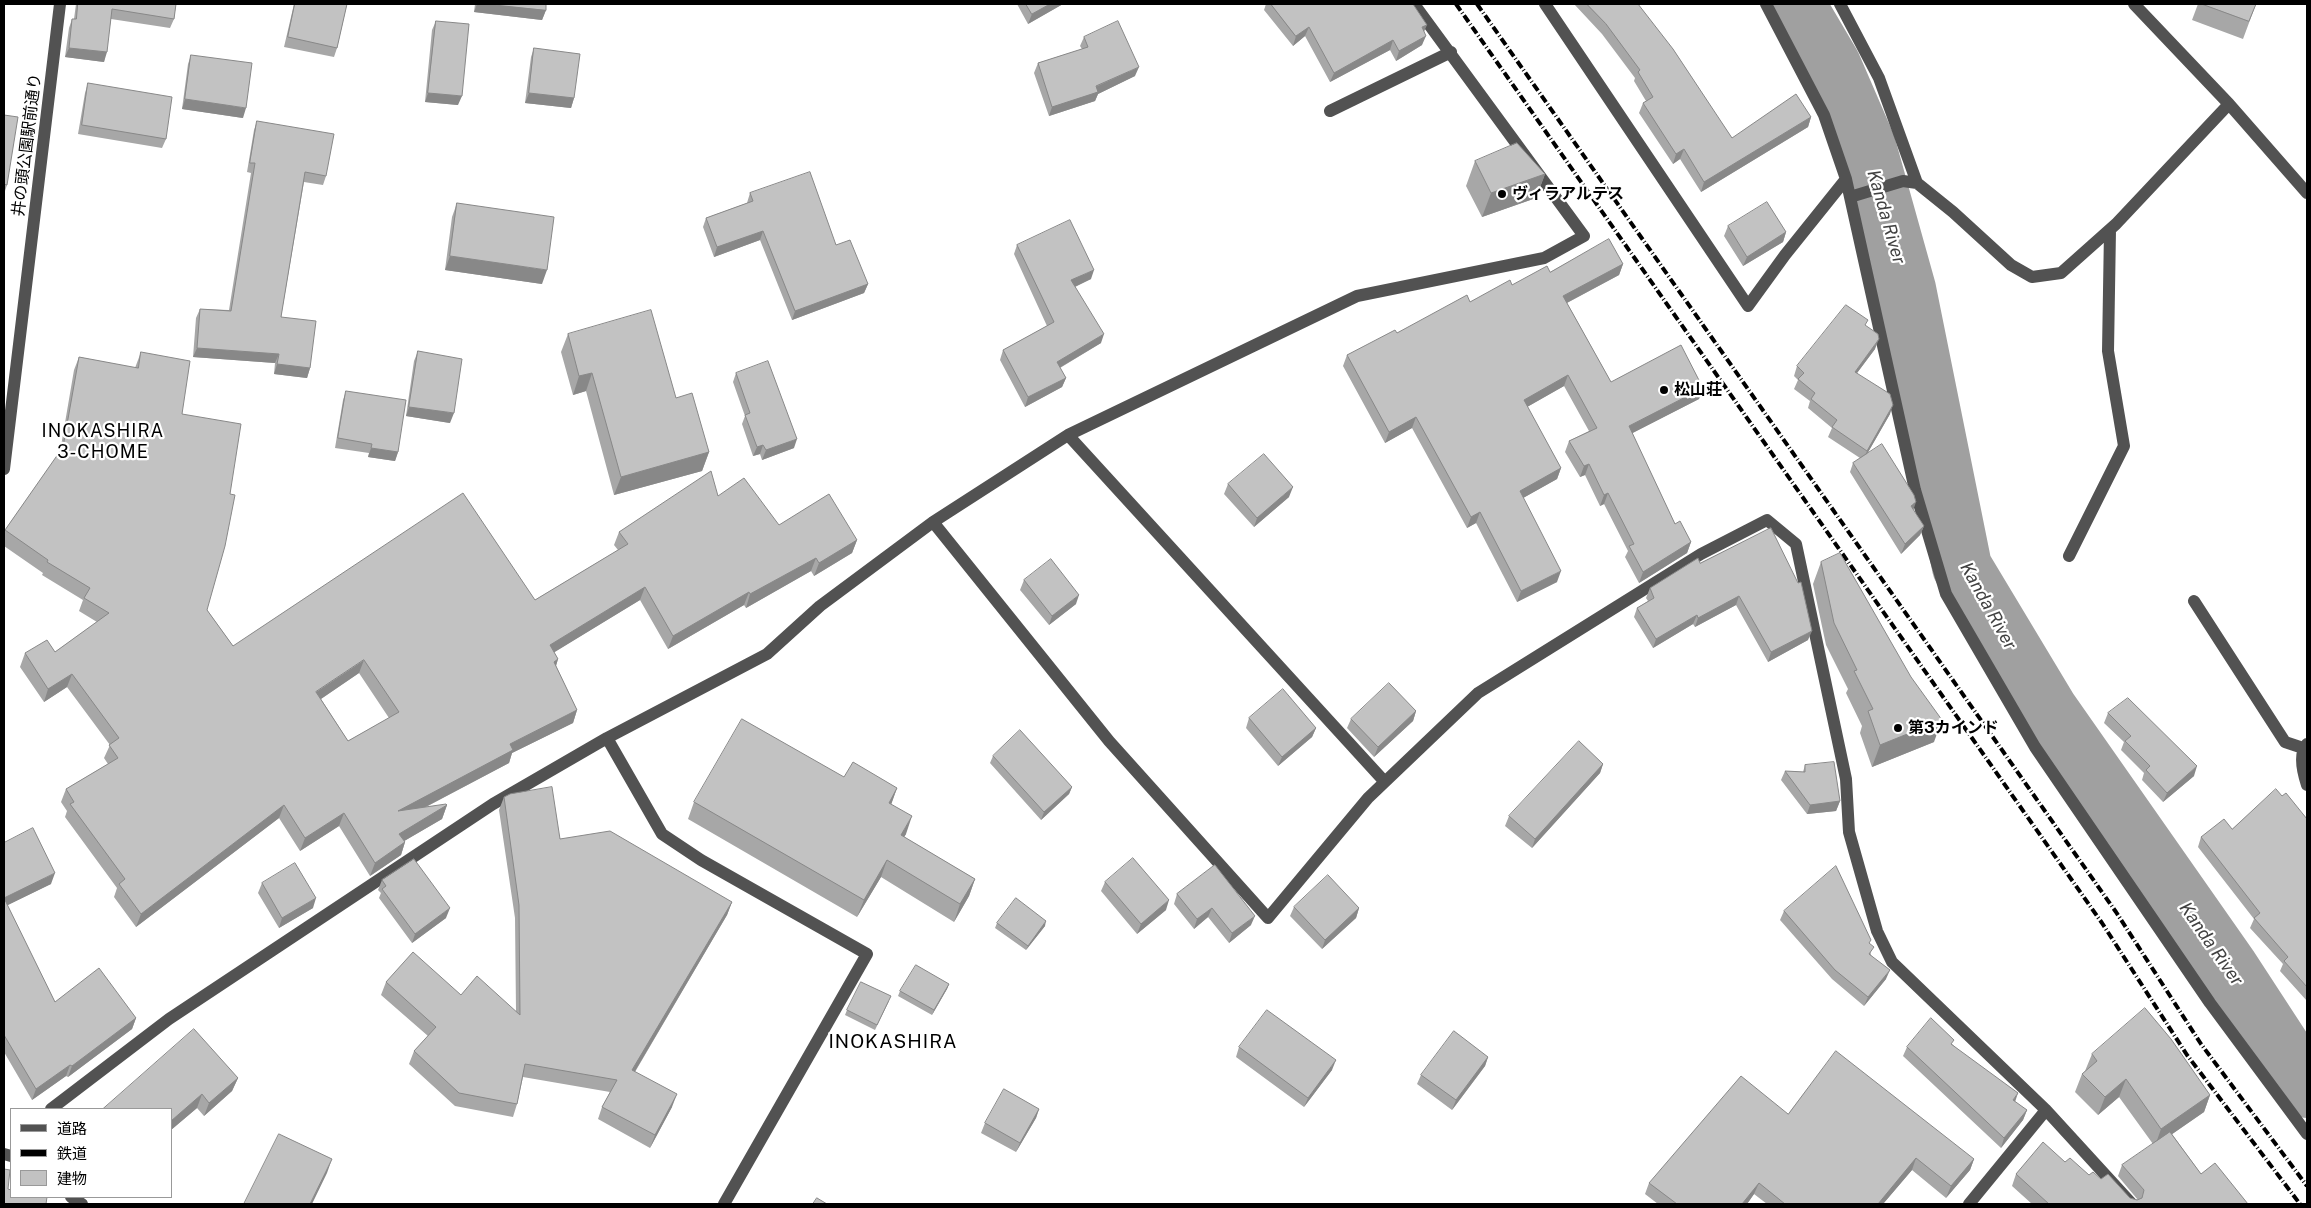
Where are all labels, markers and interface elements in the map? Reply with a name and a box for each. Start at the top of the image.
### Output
street label: 井の頭公園駅前通り [9,72,45,218]
water label: Kanda River [1862,168,1910,266]
place label: ヴィラアルテス [1512,184,1624,204]
marker: ヴィラアルテス [1496,188,1508,200]
place label: 松山荘 [1674,380,1722,400]
marker: 松山荘 [1658,384,1670,396]
district label: INOKASHIRA 3-CHOME [40,420,166,462]
water label: Kanda River [1955,558,2021,654]
place label: 第3カインド [1908,718,1999,738]
marker: 第3カインド [1892,722,1904,734]
water label: Kanda River [2174,898,2248,990]
district label: INOKASHIRA [827,1031,959,1053]
legend [10,1108,172,1198]
text: 道路 [57,1120,87,1137]
text: 鉄道 [57,1145,87,1162]
text: 建物 [57,1170,87,1187]

